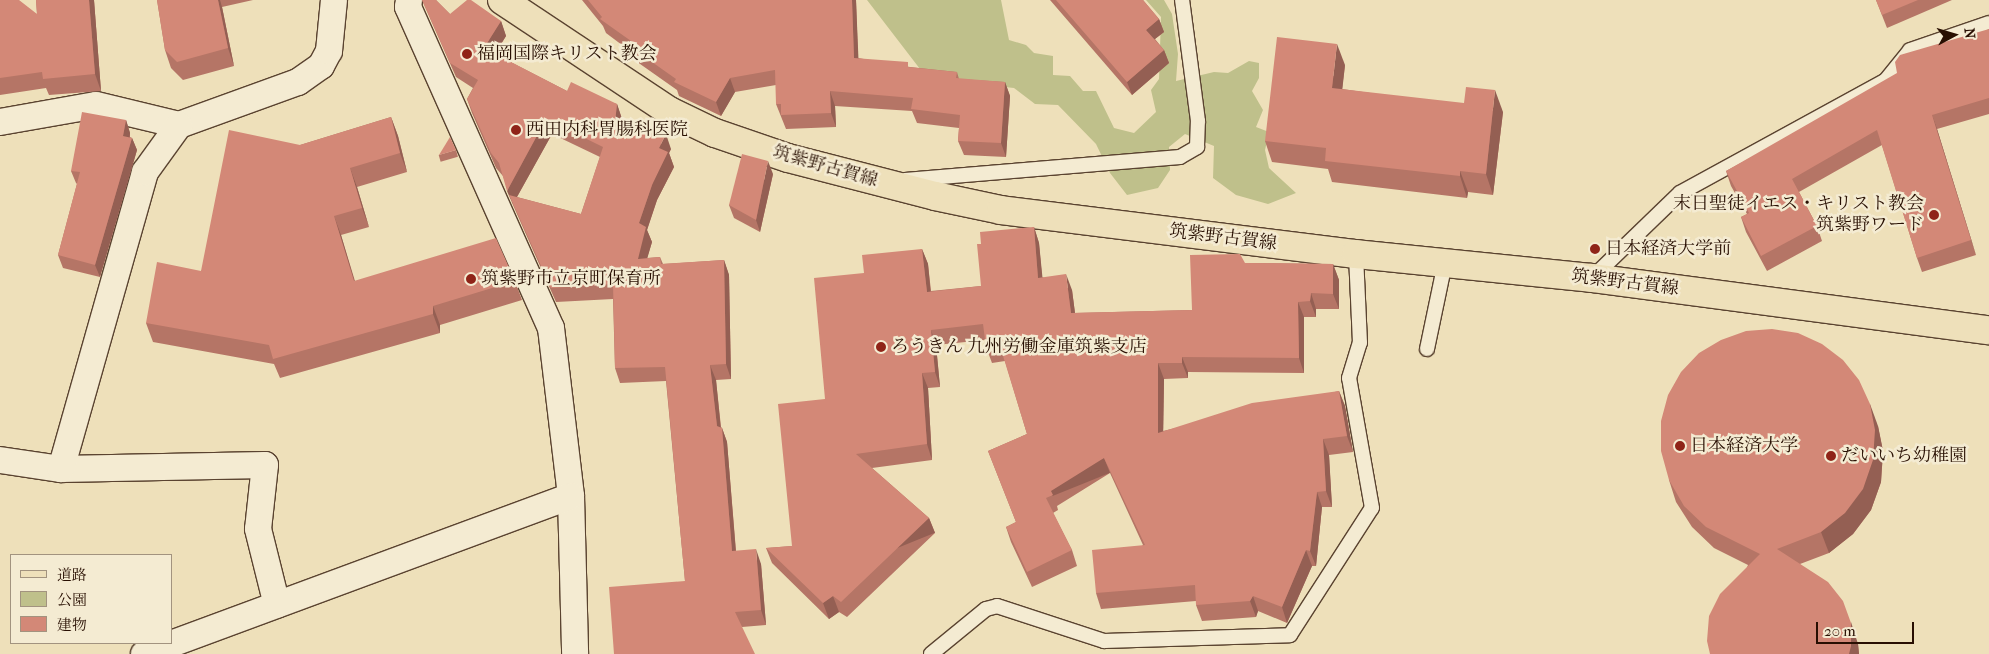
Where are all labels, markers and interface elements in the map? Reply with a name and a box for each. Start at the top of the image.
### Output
north arrow [1929,10,1979,60]
text: N [1960,27,1978,40]
place label: 福岡国際キリスト教会 [477,43,657,65]
marker: 福岡国際キリスト教会 [461,48,473,60]
place label: 西田内科胃腸科医院 [526,119,688,141]
marker: 西田内科胃腸科医院 [510,124,522,136]
street label: 筑紫野古賀線 [770,142,880,192]
place label: 末日聖徒イエス・キリスト教会 筑紫野ワード [1672,194,1924,236]
marker: 末日聖徒イエス・キリスト教会 筑紫野ワード [1928,209,1940,221]
street label: 筑紫野古賀線 [1168,221,1278,255]
place label: 日本経済大学前 [1605,238,1731,260]
marker: 日本経済大学前 [1589,243,1601,255]
street label: 筑紫野古賀線 [1570,266,1680,300]
place label: 筑紫野市立京町保育所 [481,268,661,290]
marker: 筑紫野市立京町保育所 [465,273,477,285]
place label: ろうきん 九州労働金庫筑紫支店 [891,336,1147,358]
marker: ろうきん 九州労働金庫筑紫支店 [875,341,887,353]
place label: 日本経済大学 [1690,435,1798,457]
marker: 日本経済大学 [1674,440,1686,452]
place label: だいいち幼稚園 [1841,445,1967,467]
marker: だいいち幼稚園 [1825,450,1837,462]
legend [10,554,172,644]
text: 道路 [57,566,87,584]
text: 公園 [57,591,87,609]
scale bar [1819,612,1916,644]
text: 建物 [57,616,87,634]
text: 20 m [1824,622,1856,640]

